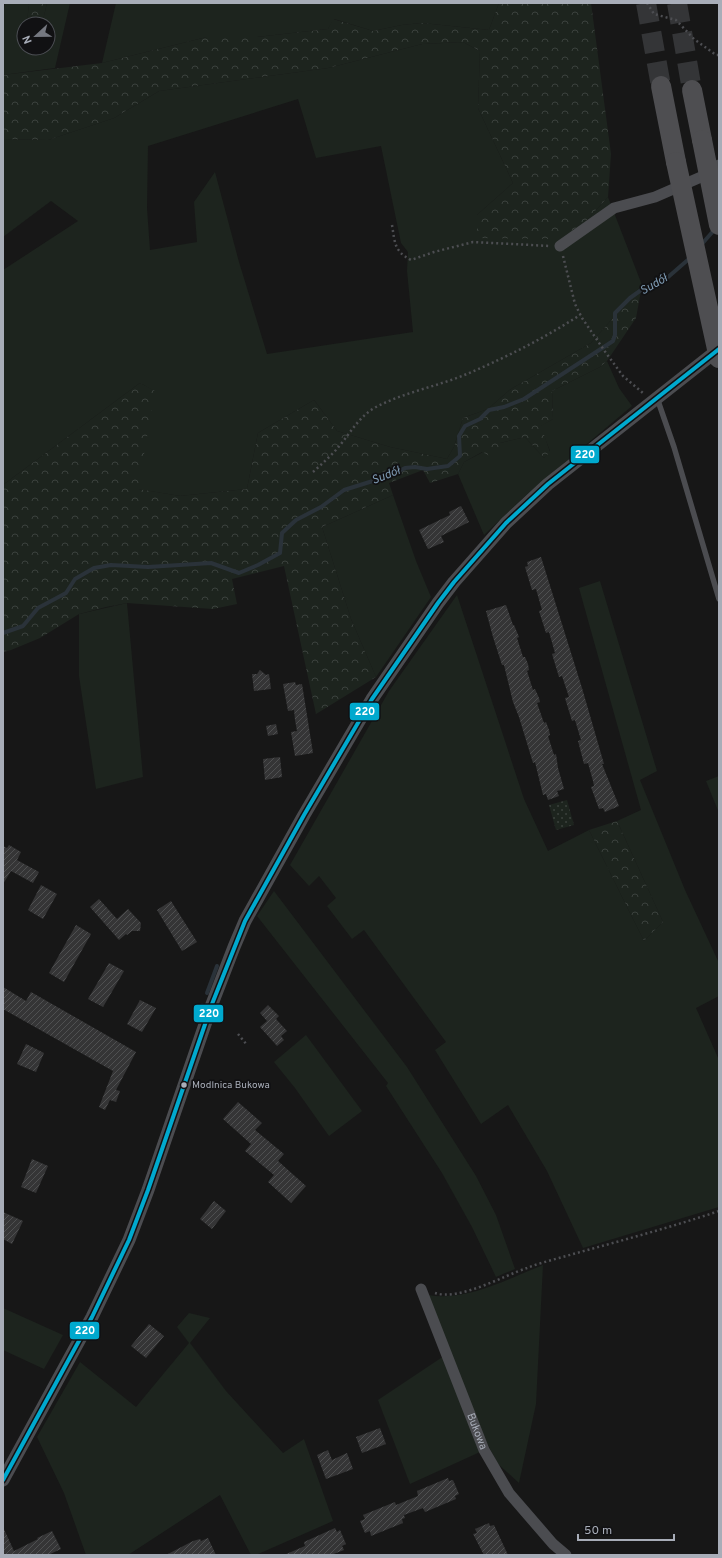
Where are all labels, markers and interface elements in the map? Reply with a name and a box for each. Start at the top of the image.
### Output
north arrow [16,16,56,56]
text: N [20,33,36,46]
water label: Sudół [637,270,672,299]
line badge: 220 [570,445,600,464]
text: 220 [575,448,595,462]
water label: Sudół [369,463,403,489]
line badge: 220 [349,702,380,721]
text: 220 [355,705,375,719]
line badge: 220 [193,1004,224,1023]
text: 220 [199,1007,219,1021]
place label: Modlnica Bukowa [192,1079,270,1092]
marker: Modlnica Bukowa [179,1080,189,1090]
line badge: 220 [69,1321,100,1340]
text: 220 [75,1324,95,1338]
street label: Bukowa [463,1411,490,1452]
scale bar [578,1516,674,1542]
text: 50 m [584,1523,612,1539]

